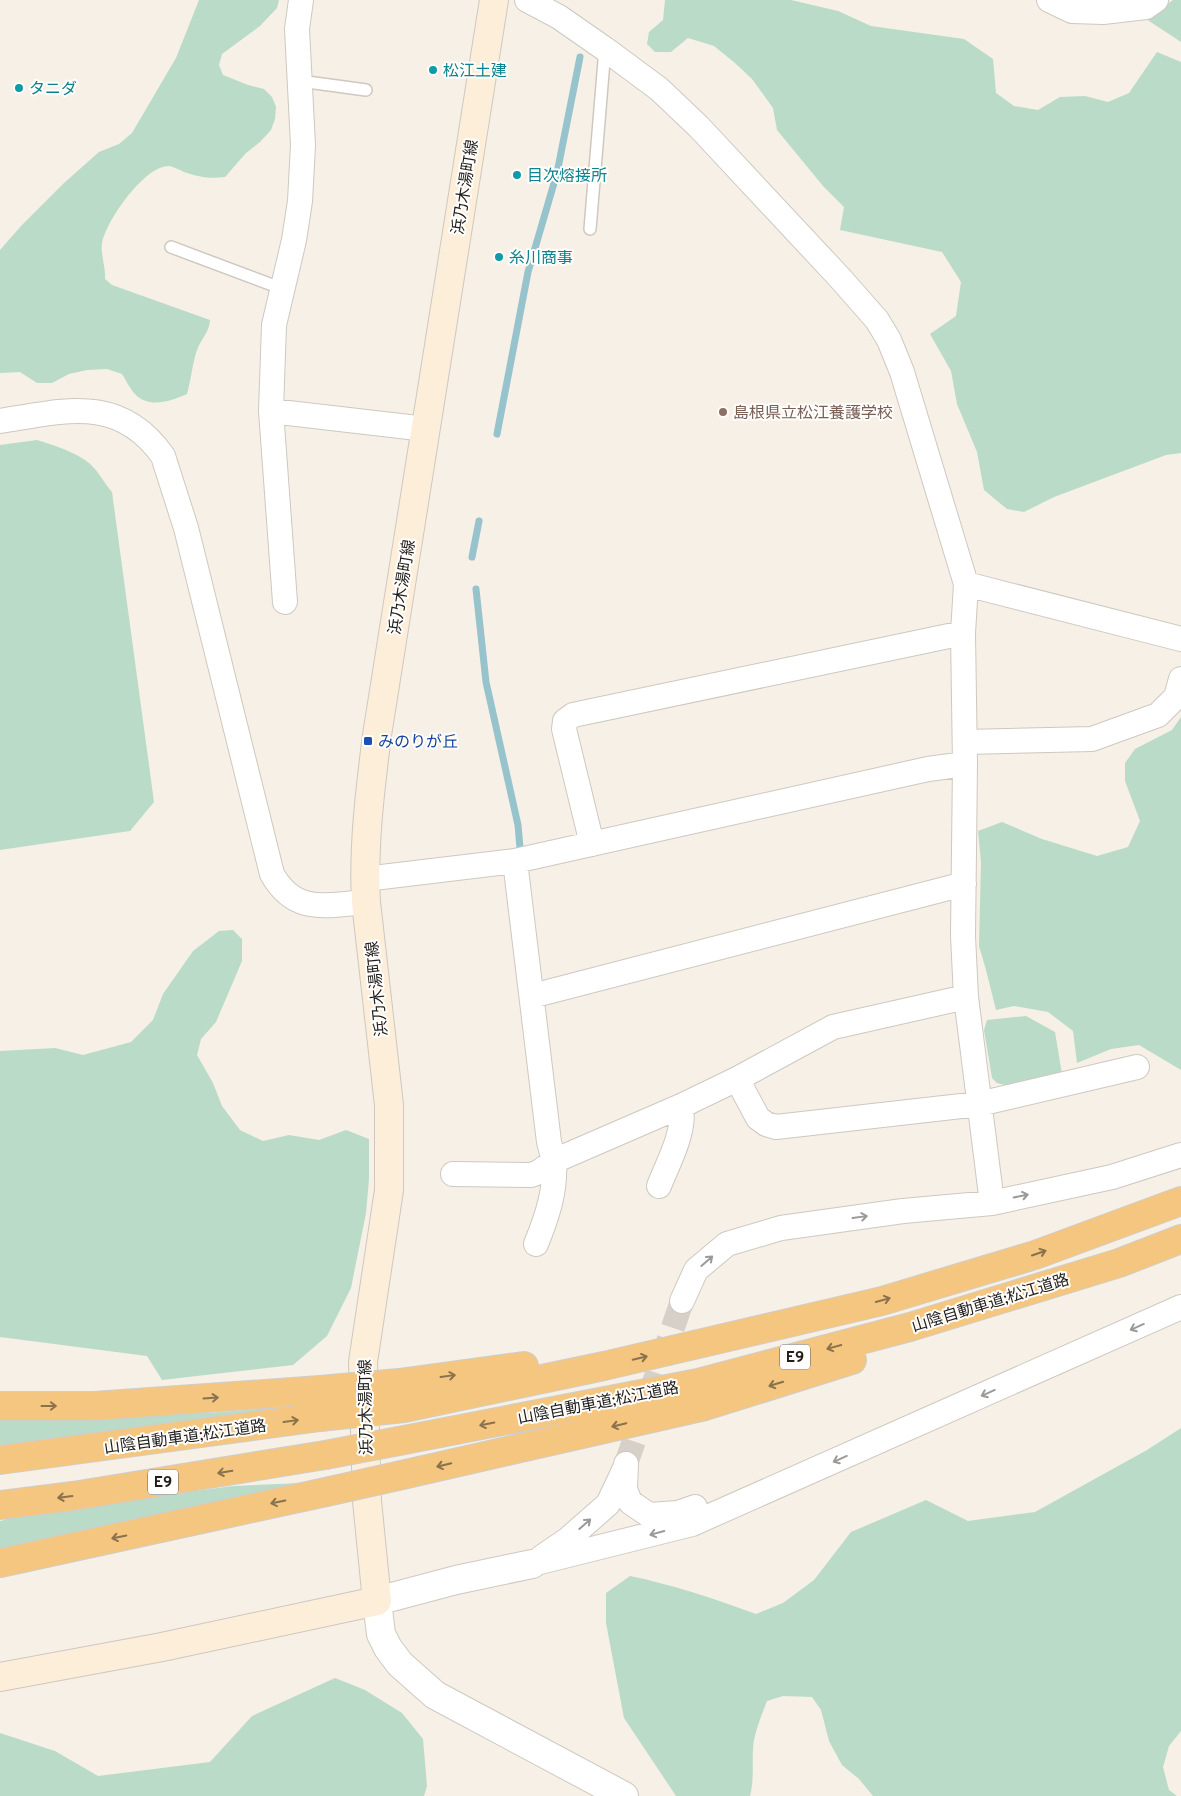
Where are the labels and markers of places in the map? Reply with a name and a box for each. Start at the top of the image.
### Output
place label: 松江土建 [443,62,507,82]
marker: 松江土建 [427,64,439,76]
place label: タニダ [29,80,77,100]
marker: タニダ [13,82,25,94]
place label: 目次熔接所 [527,167,607,187]
marker: 目次熔接所 [511,169,523,181]
place label: 糸川商事 [509,249,573,269]
marker: 糸川商事 [493,251,505,263]
place label: 島根県立松江養護学校 [733,404,893,424]
marker: 島根県立松江養護学校 [717,406,729,418]
place label: みのりが丘 [378,733,458,753]
marker: みのりが丘 [362,735,374,747]

